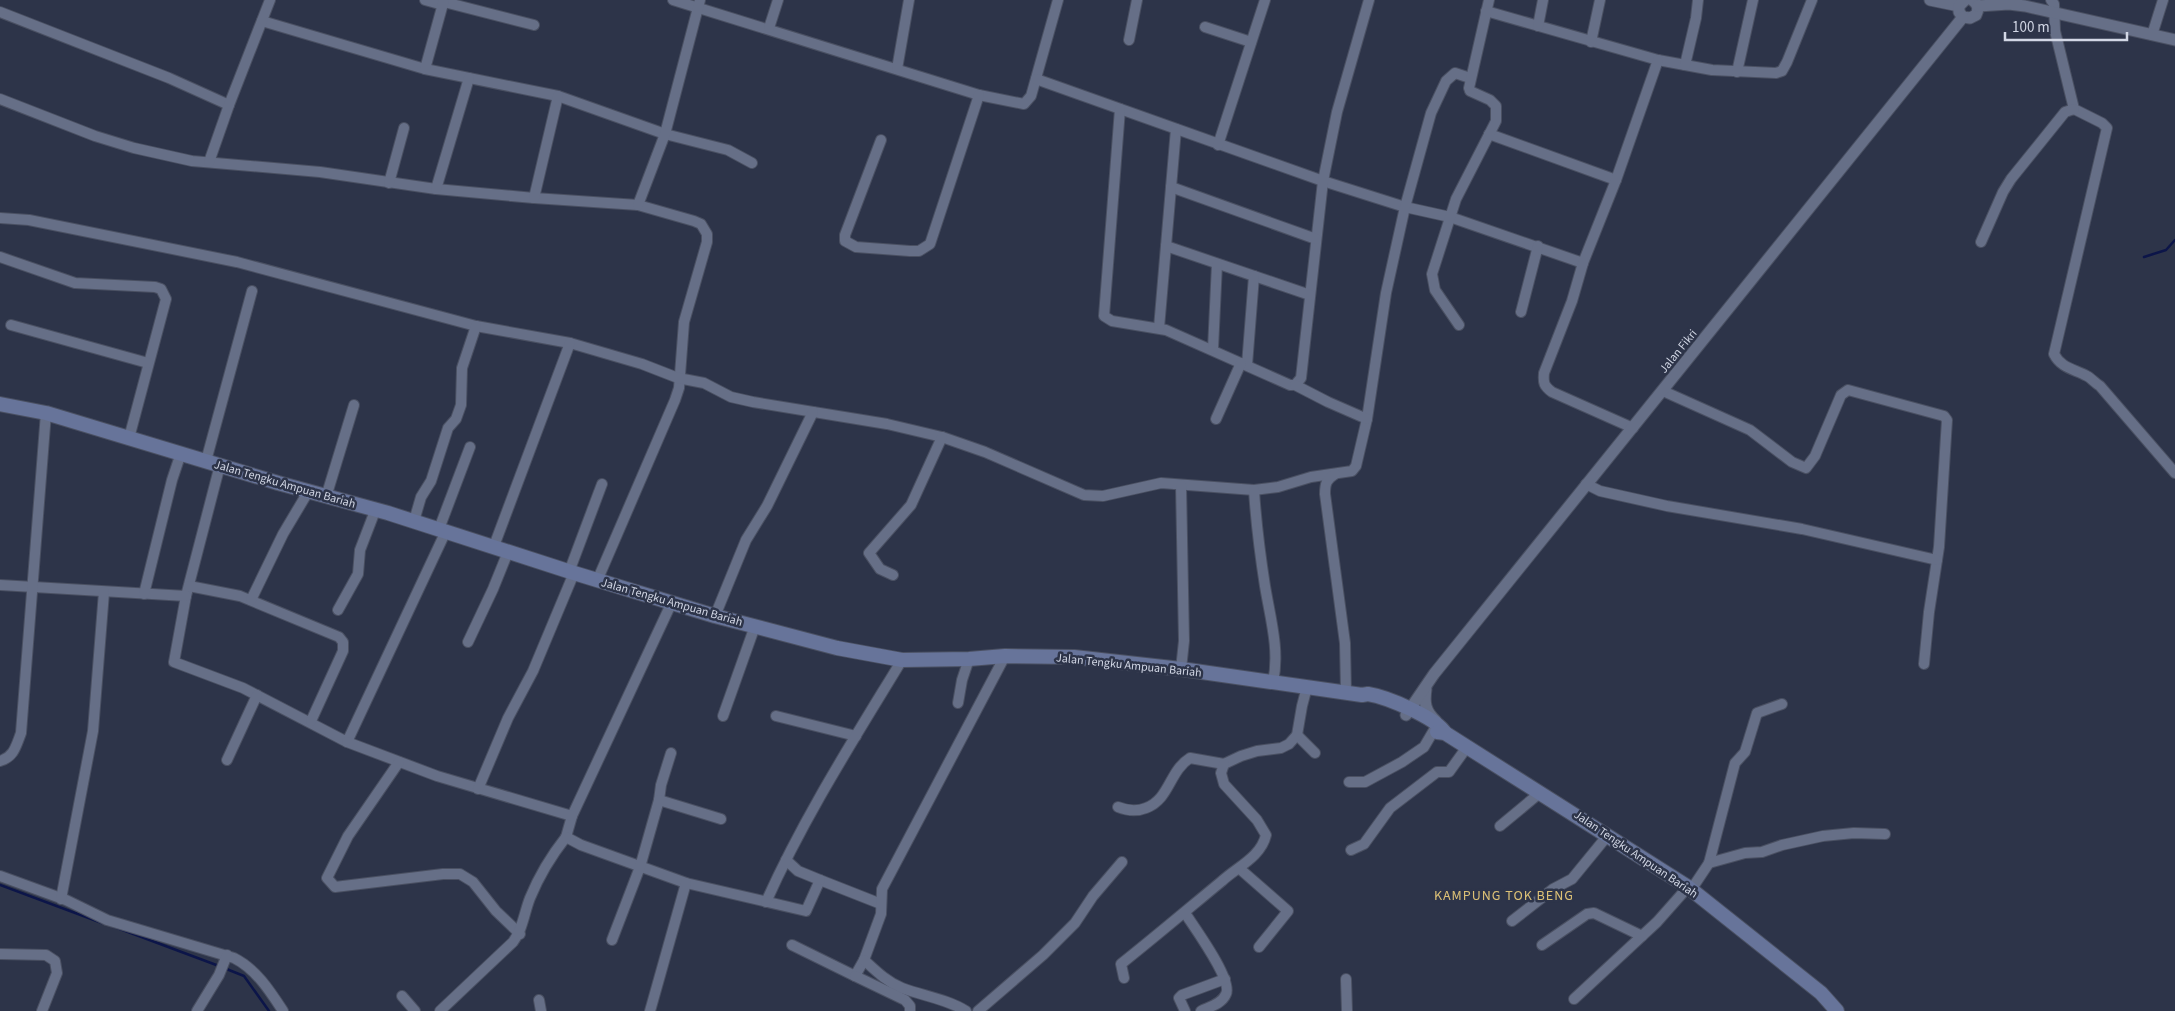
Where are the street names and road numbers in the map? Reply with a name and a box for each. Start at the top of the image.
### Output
street label: Jalan Fikri [1655,326,1701,377]
street label: Jalan Tengku Ampuan Bariah [212,456,357,513]
street label: Jalan Tengku Ampuan Bariah [599,574,744,631]
street label: Jalan Tengku Ampuan Bariah [1055,649,1203,682]
street label: Jalan Tengku Ampuan Bariah [1570,806,1701,902]

